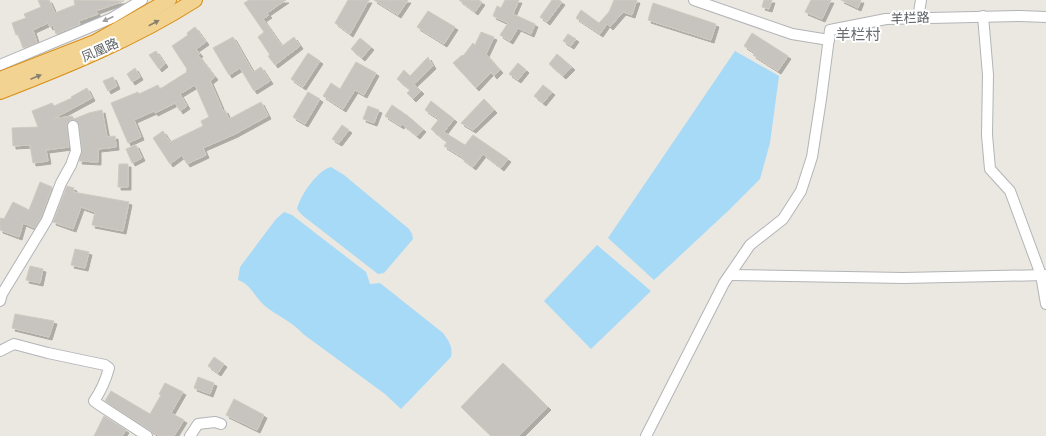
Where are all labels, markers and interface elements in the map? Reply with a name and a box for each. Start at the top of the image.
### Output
street label: 羊栏路 [890,9,930,27]
one-way arrow [102,17,114,23]
one-way arrow [149,20,160,27]
district label: 羊栏村 [835,25,881,45]
street label: 凤凰路 [79,34,121,66]
one-way arrow [31,74,43,80]

